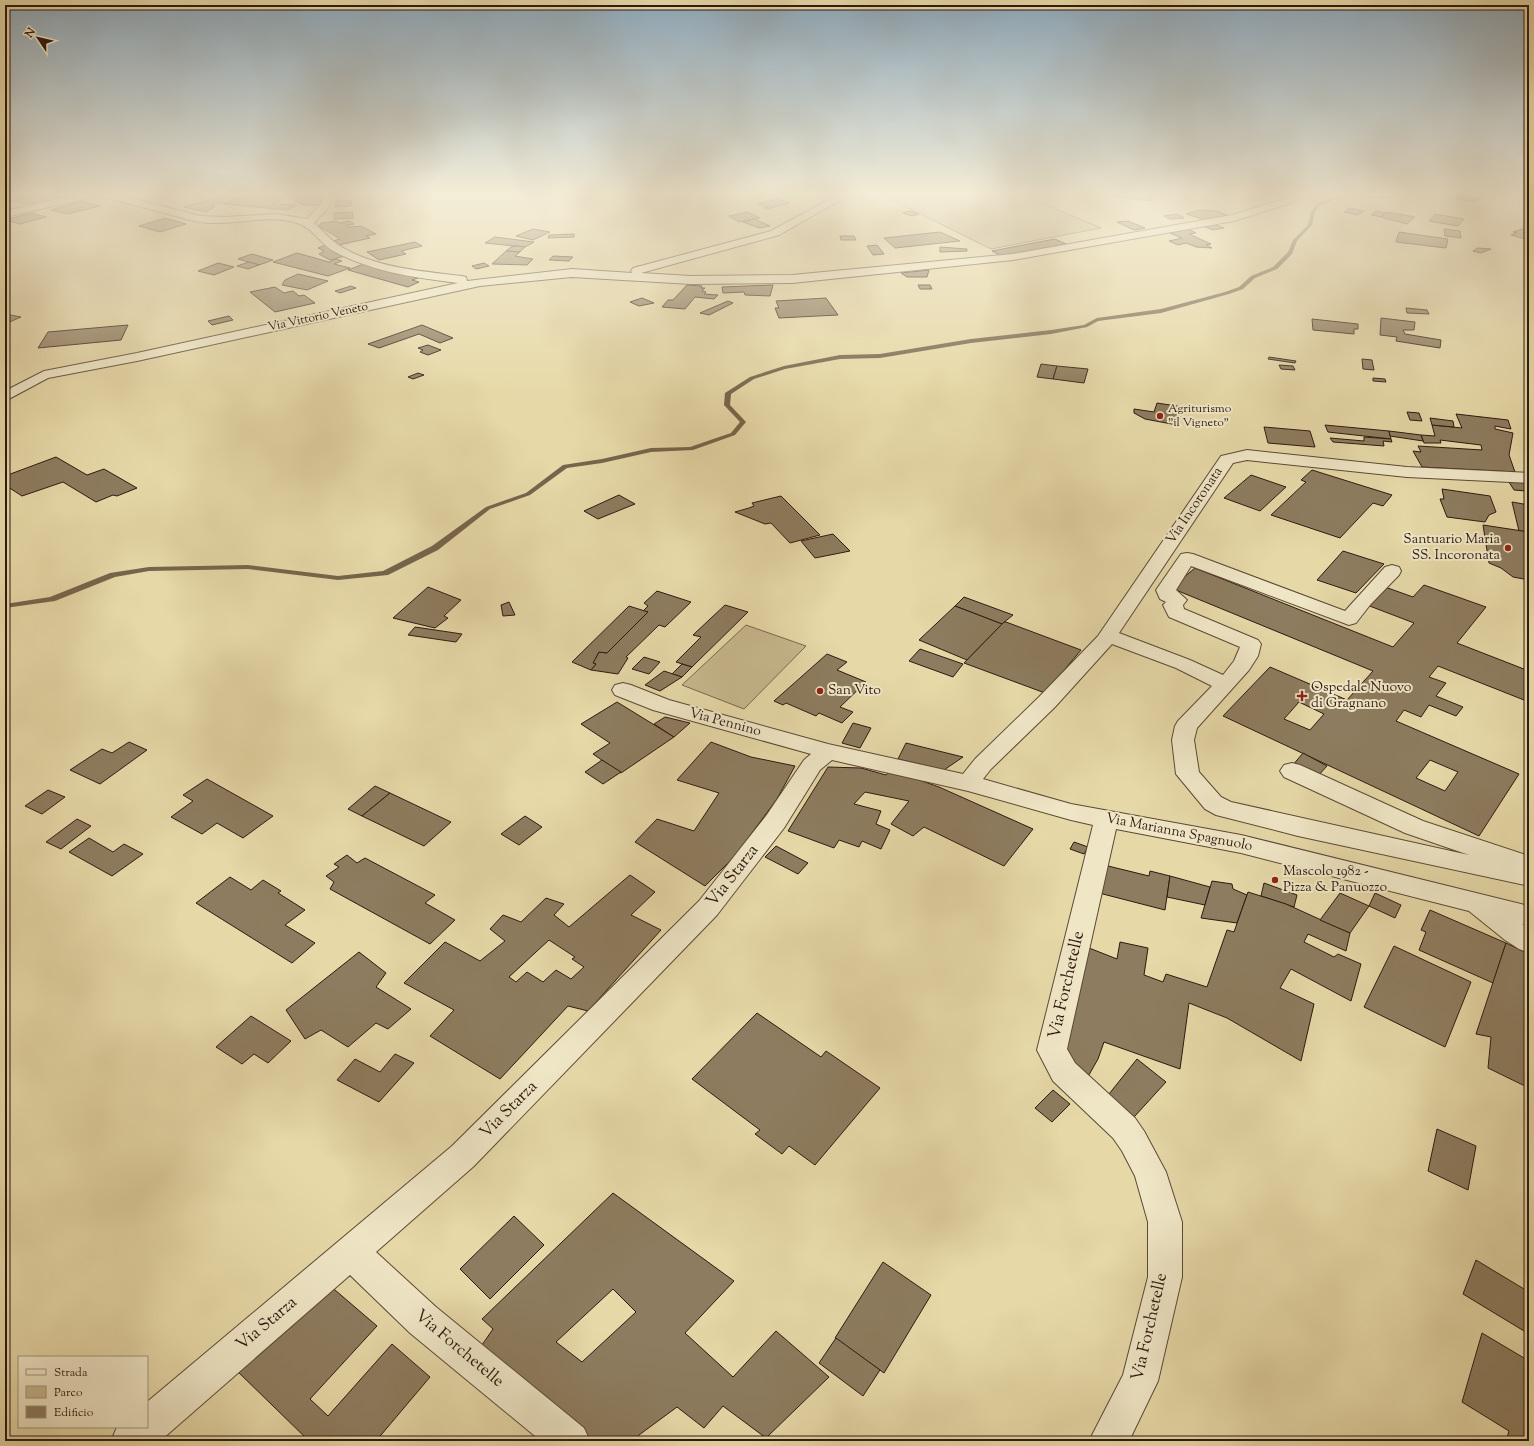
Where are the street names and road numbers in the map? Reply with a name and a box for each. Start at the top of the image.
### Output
street label: Via Vittorio Veneto [266,298,370,336]
street label: Via Incoronata [1162,463,1229,549]
street label: Via Pennino [687,704,764,742]
street label: Via Marianna Spagnuolo [1104,809,1254,857]
street label: Via Starza [701,840,765,912]
street label: Via Forchetelle [1043,929,1091,1041]
street label: Via Starza [475,1076,543,1144]
street label: Via Forchetelle [1126,1271,1174,1383]
street label: Via Starza [231,1291,303,1357]
street label: Via Forchetelle [409,1304,509,1394]

